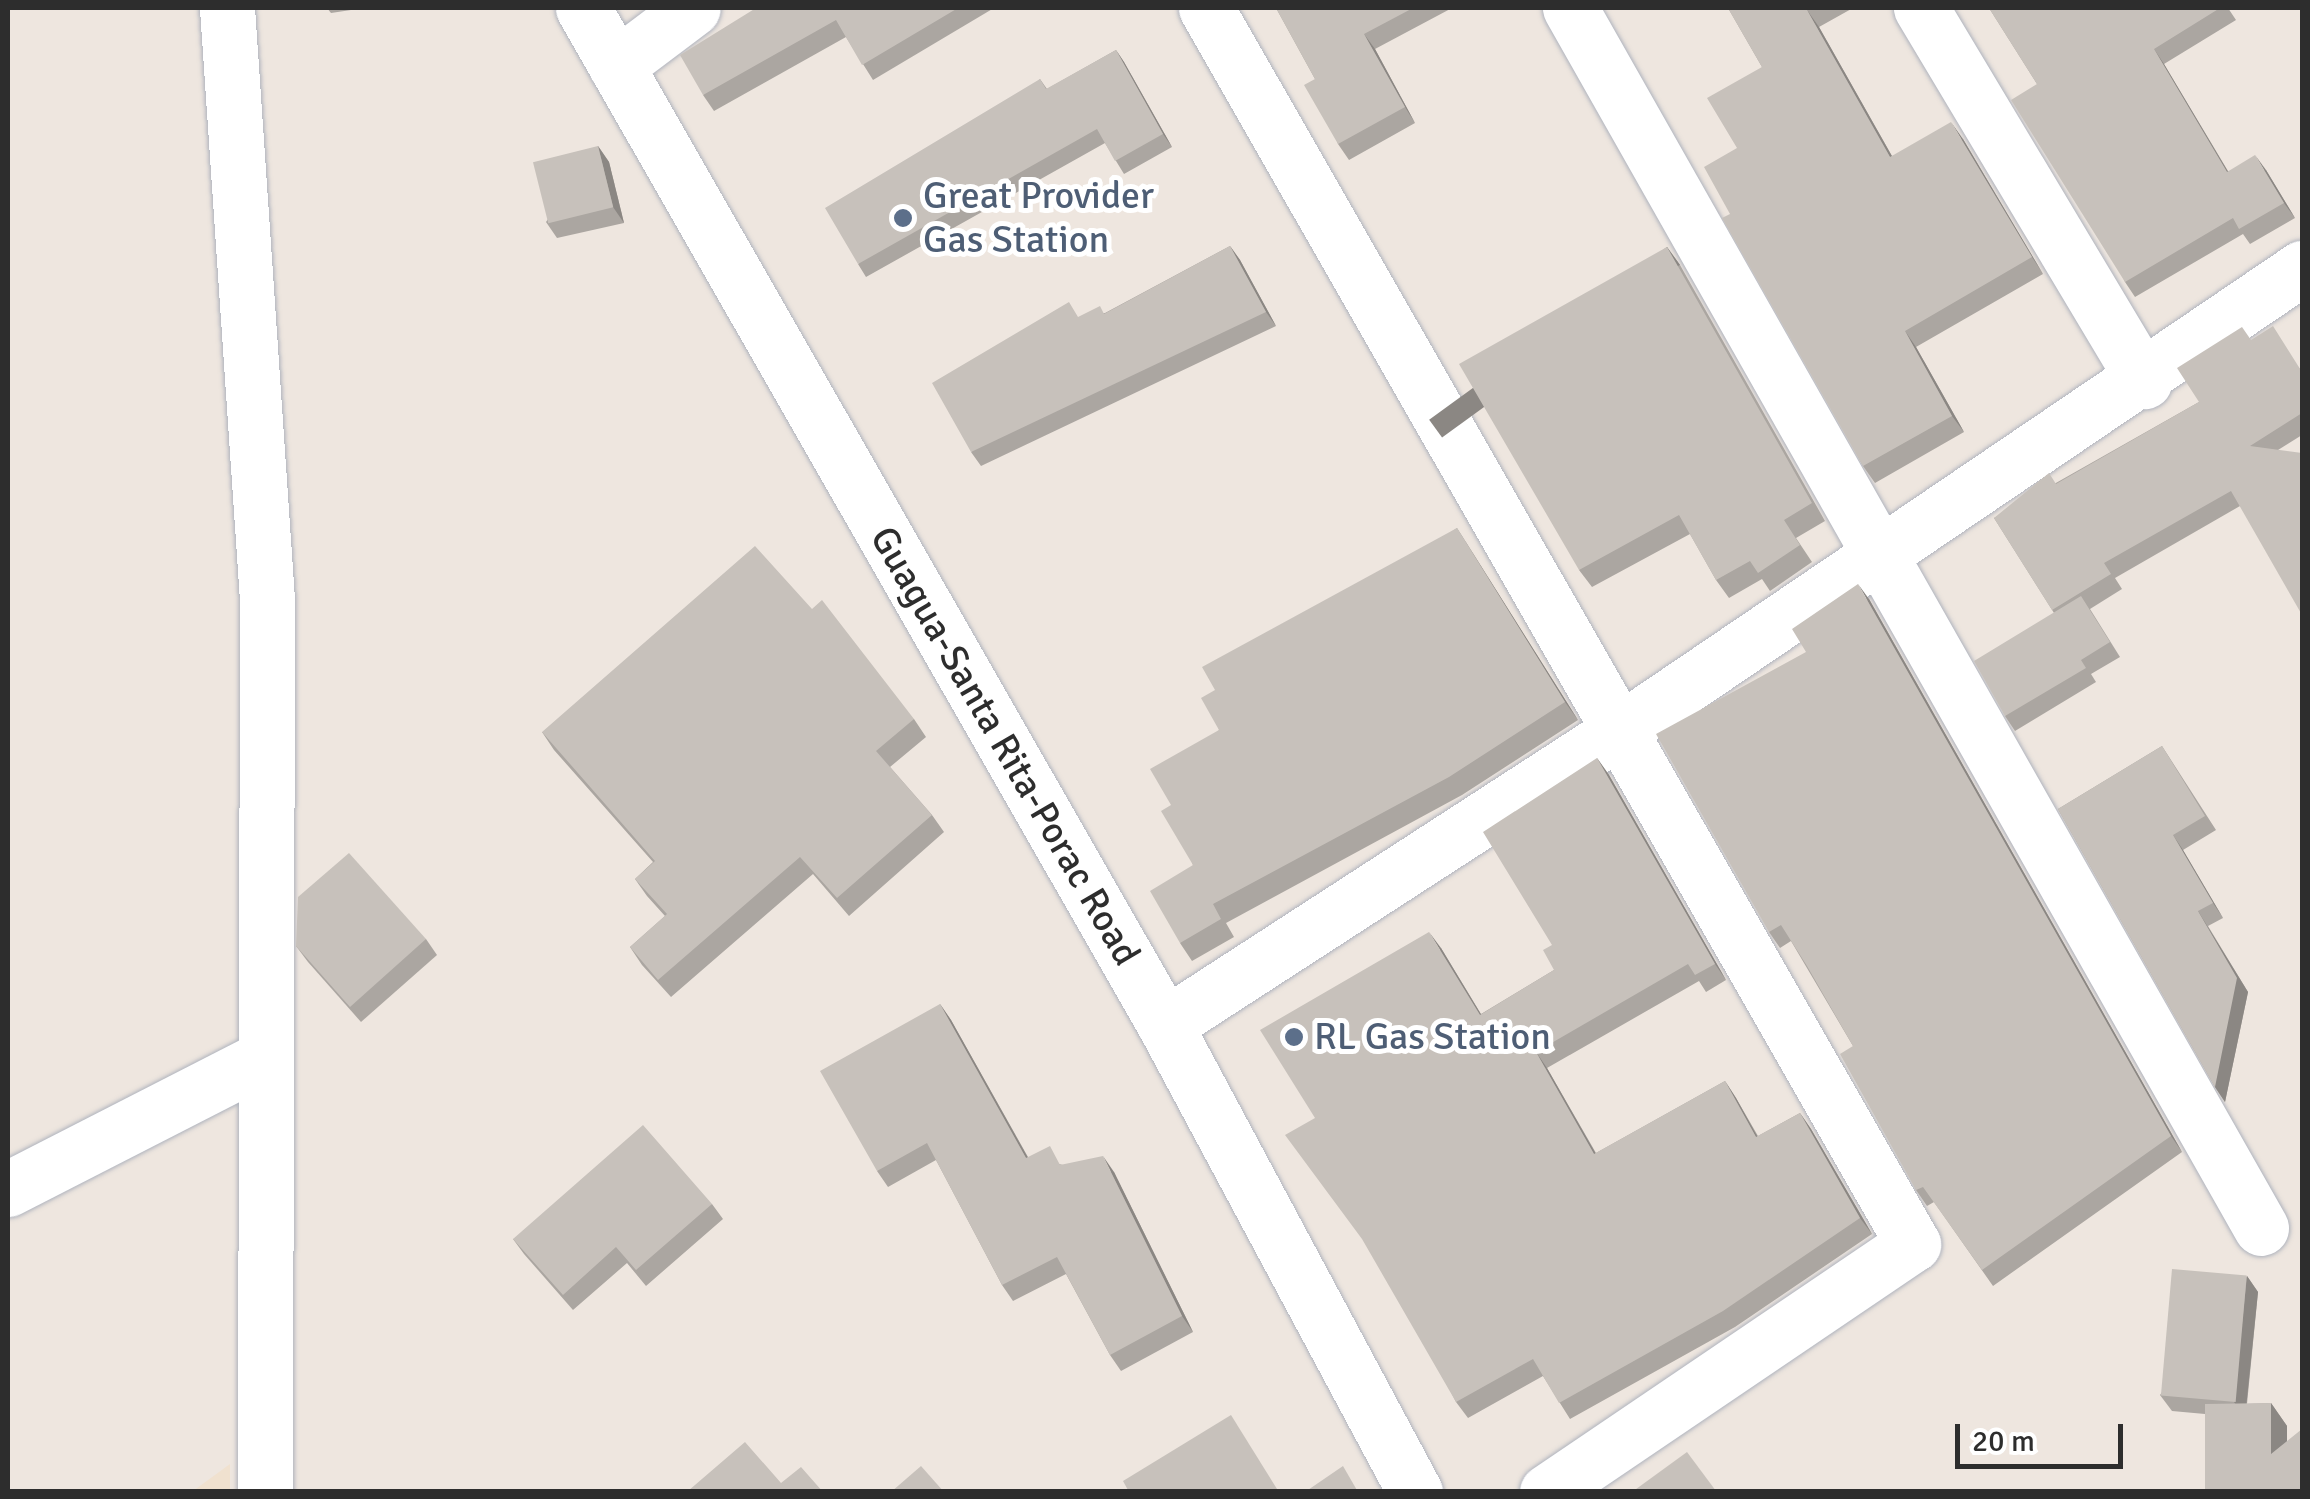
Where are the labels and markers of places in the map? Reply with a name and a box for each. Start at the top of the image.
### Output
place label: Great Provider Gas Station [923,173,1154,262]
marker: Great Provider Gas Station [892,207,914,229]
place label: RL Gas Station [1314,1014,1551,1060]
marker: RL Gas Station [1283,1026,1305,1048]

